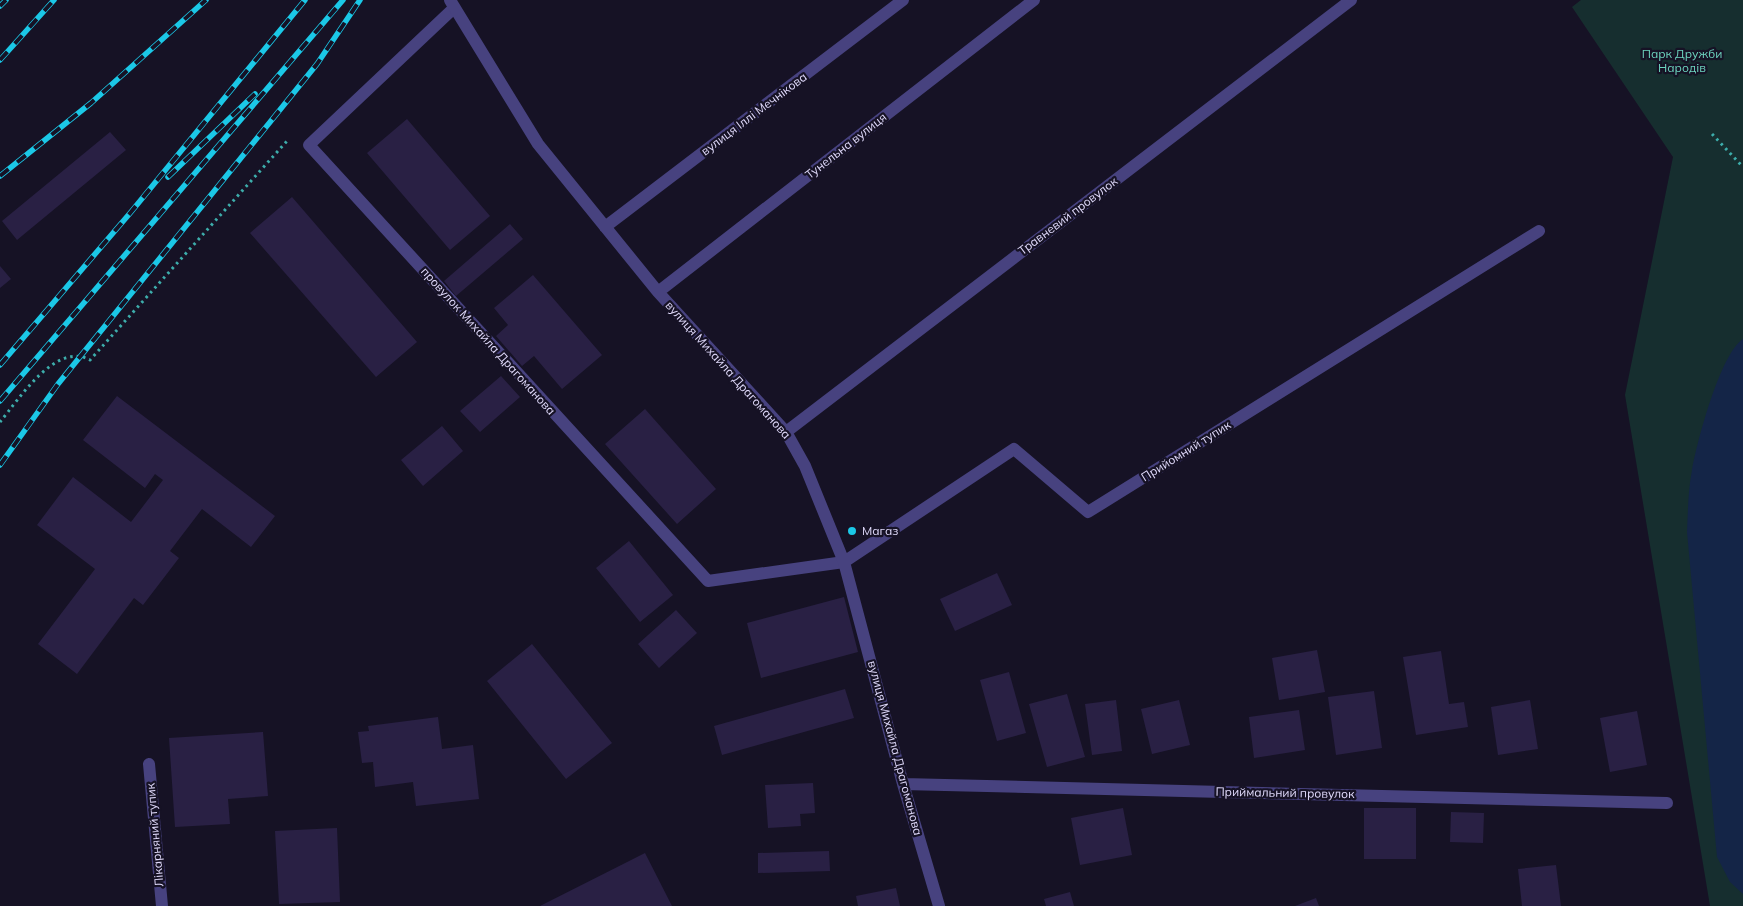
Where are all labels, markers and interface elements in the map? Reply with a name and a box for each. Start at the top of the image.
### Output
park label: Парк Дружби Народів [1642,46,1722,75]
street label: вулиця Іллі Мечнікова [698,69,810,158]
street label: Тунельна вулиця [802,109,889,182]
street label: Травневий провулок [1015,173,1121,258]
street label: провулок Михайла Драгоманова [418,264,559,418]
street label: вулиця Михайла Драгоманова [663,298,794,442]
street label: Прийомний тупик [1138,417,1234,484]
place label: Магаз [862,523,898,538]
marker: Магаз [846,525,858,537]
street label: вулиця Михайла Драгоманова [865,659,926,837]
street label: Лікарняний тупик [142,782,167,888]
street label: Приймальний провулок [1215,784,1355,801]

